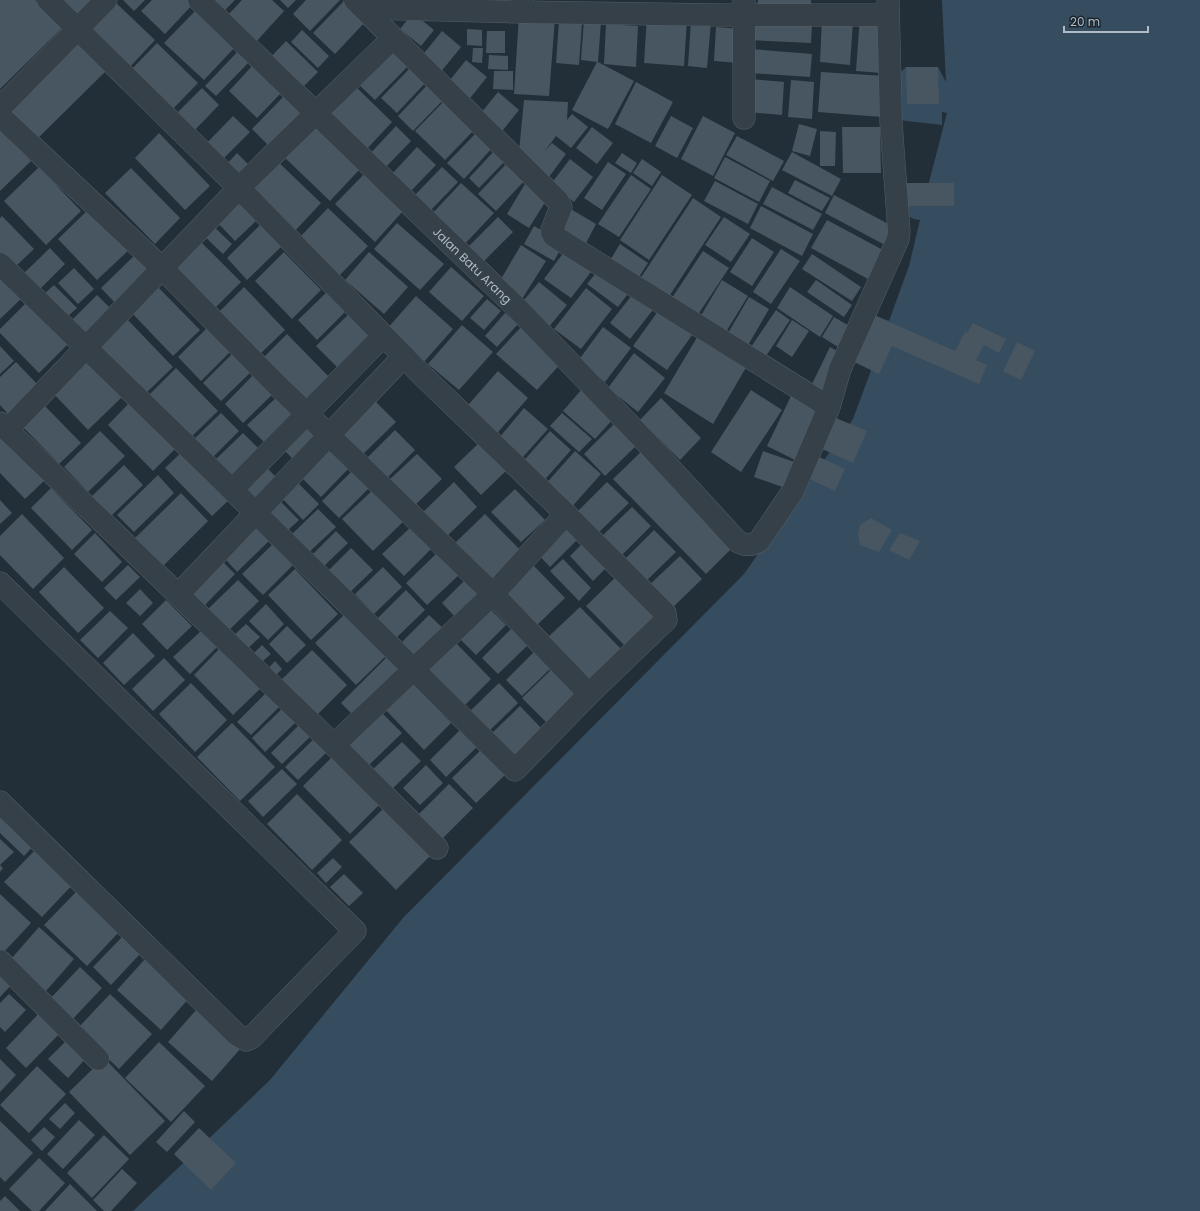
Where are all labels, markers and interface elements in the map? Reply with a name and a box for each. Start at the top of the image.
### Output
scale bar [1064,8,1148,34]
text: 20 m [1070,13,1100,30]
street label: Jalan Batu Arang [430,223,516,307]

